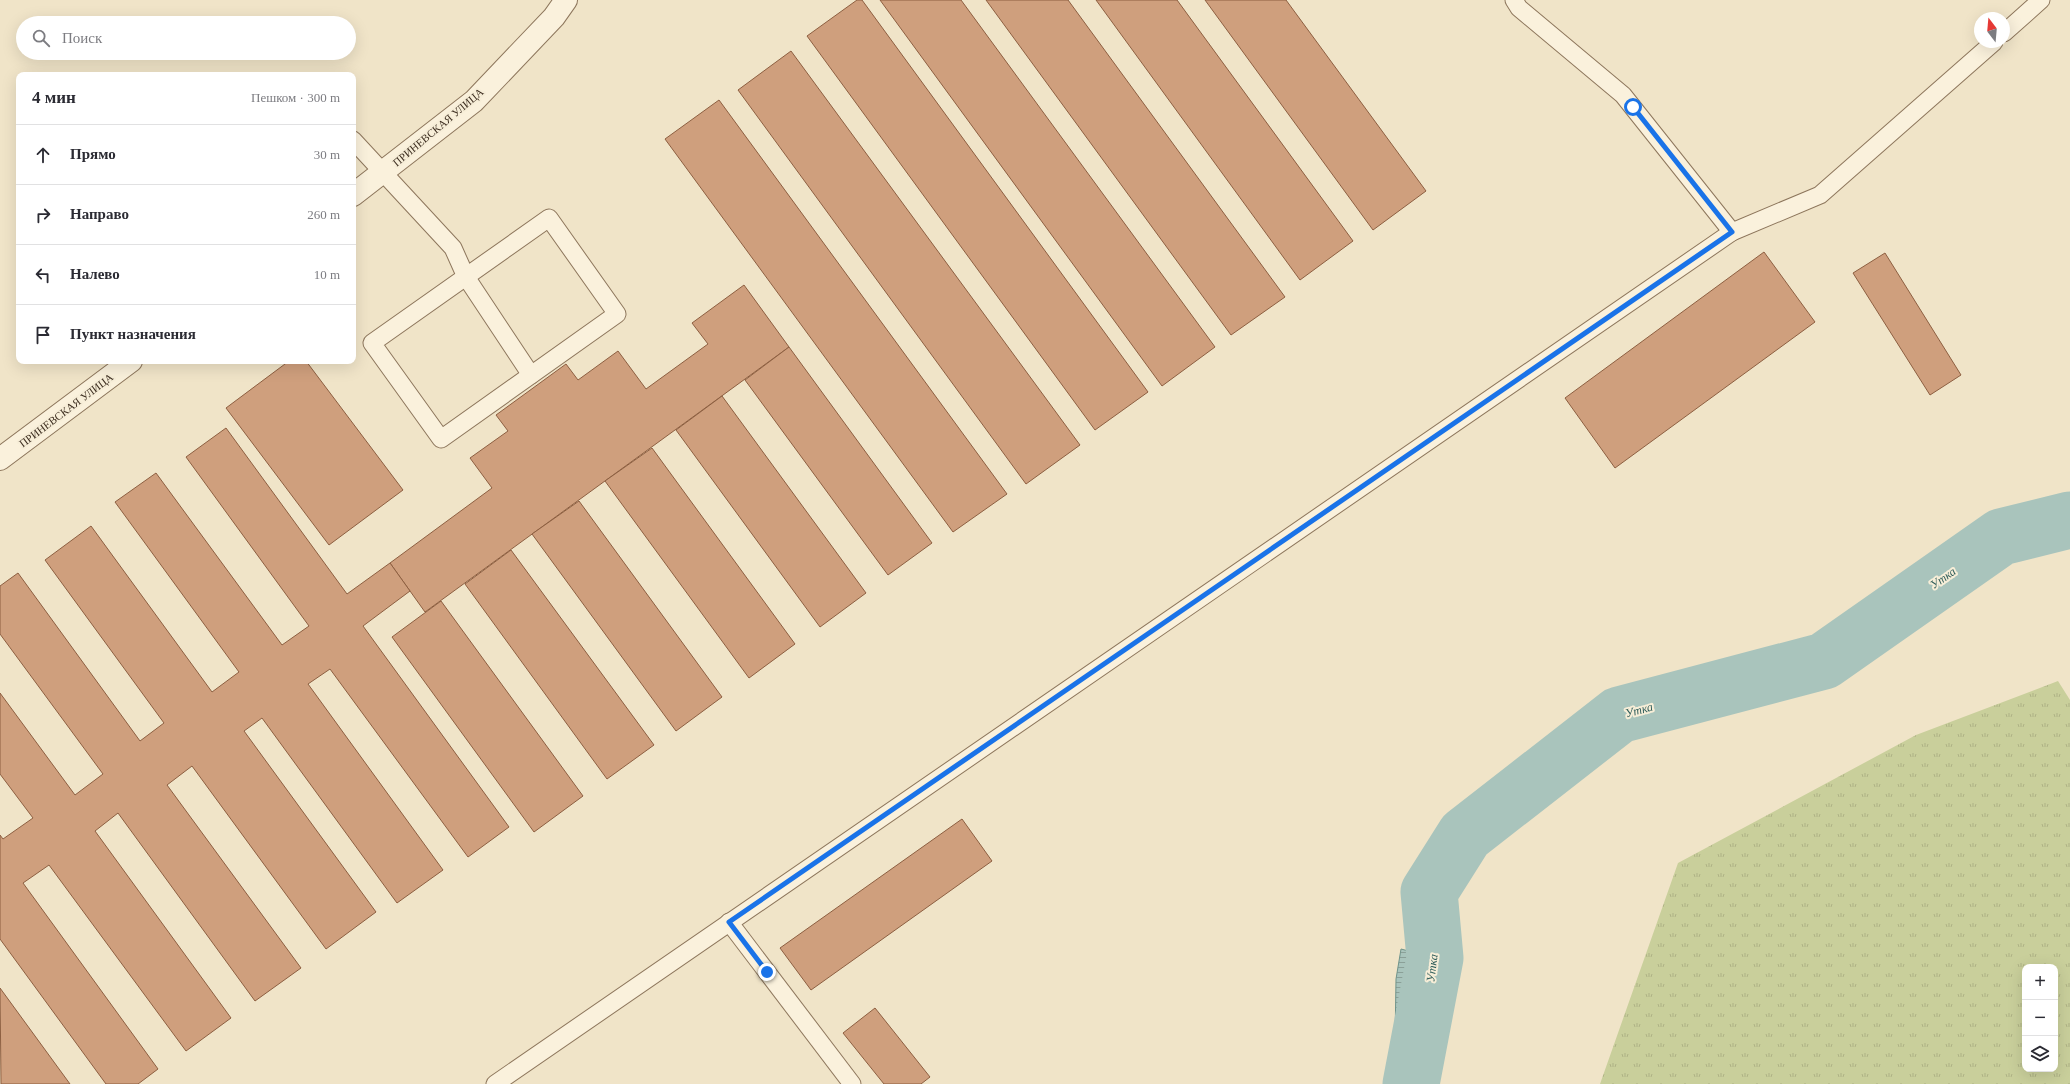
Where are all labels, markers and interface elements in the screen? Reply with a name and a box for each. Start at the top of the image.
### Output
north arrow [1974,12,2010,48]
search box [16,16,356,60]
icon: search [30,27,52,49]
text: Поиск [62,30,102,46]
street label: ПРИНЕВСКАЯ УЛИЦА [390,86,486,168]
text: 4 мин [32,88,76,107]
text: Пешком · 300 m [251,90,340,105]
route start [1624,98,1642,116]
icon: ahead [32,144,54,166]
text: Прямо [70,146,116,162]
text: 30 m [314,147,340,162]
icon: right [32,204,54,226]
text: Направо [70,206,129,222]
text: 260 m [307,207,340,222]
icon: left [32,264,54,286]
text: Налево [70,266,120,282]
text: 10 m [314,267,340,282]
icon: arrive [32,324,54,346]
text: Пункт назначения [70,326,196,342]
street label: ПРИНЕВСКАЯ УЛИЦА [17,371,115,449]
water label: Утка [1927,564,1959,592]
water label: Утка [1624,700,1654,720]
water label: Утка [1423,953,1441,983]
route end [758,963,776,981]
map controls [2022,964,2058,1072]
button: + [2022,964,2058,1000]
button: − [2022,1000,2058,1036]
button: layers [2022,1036,2058,1072]

